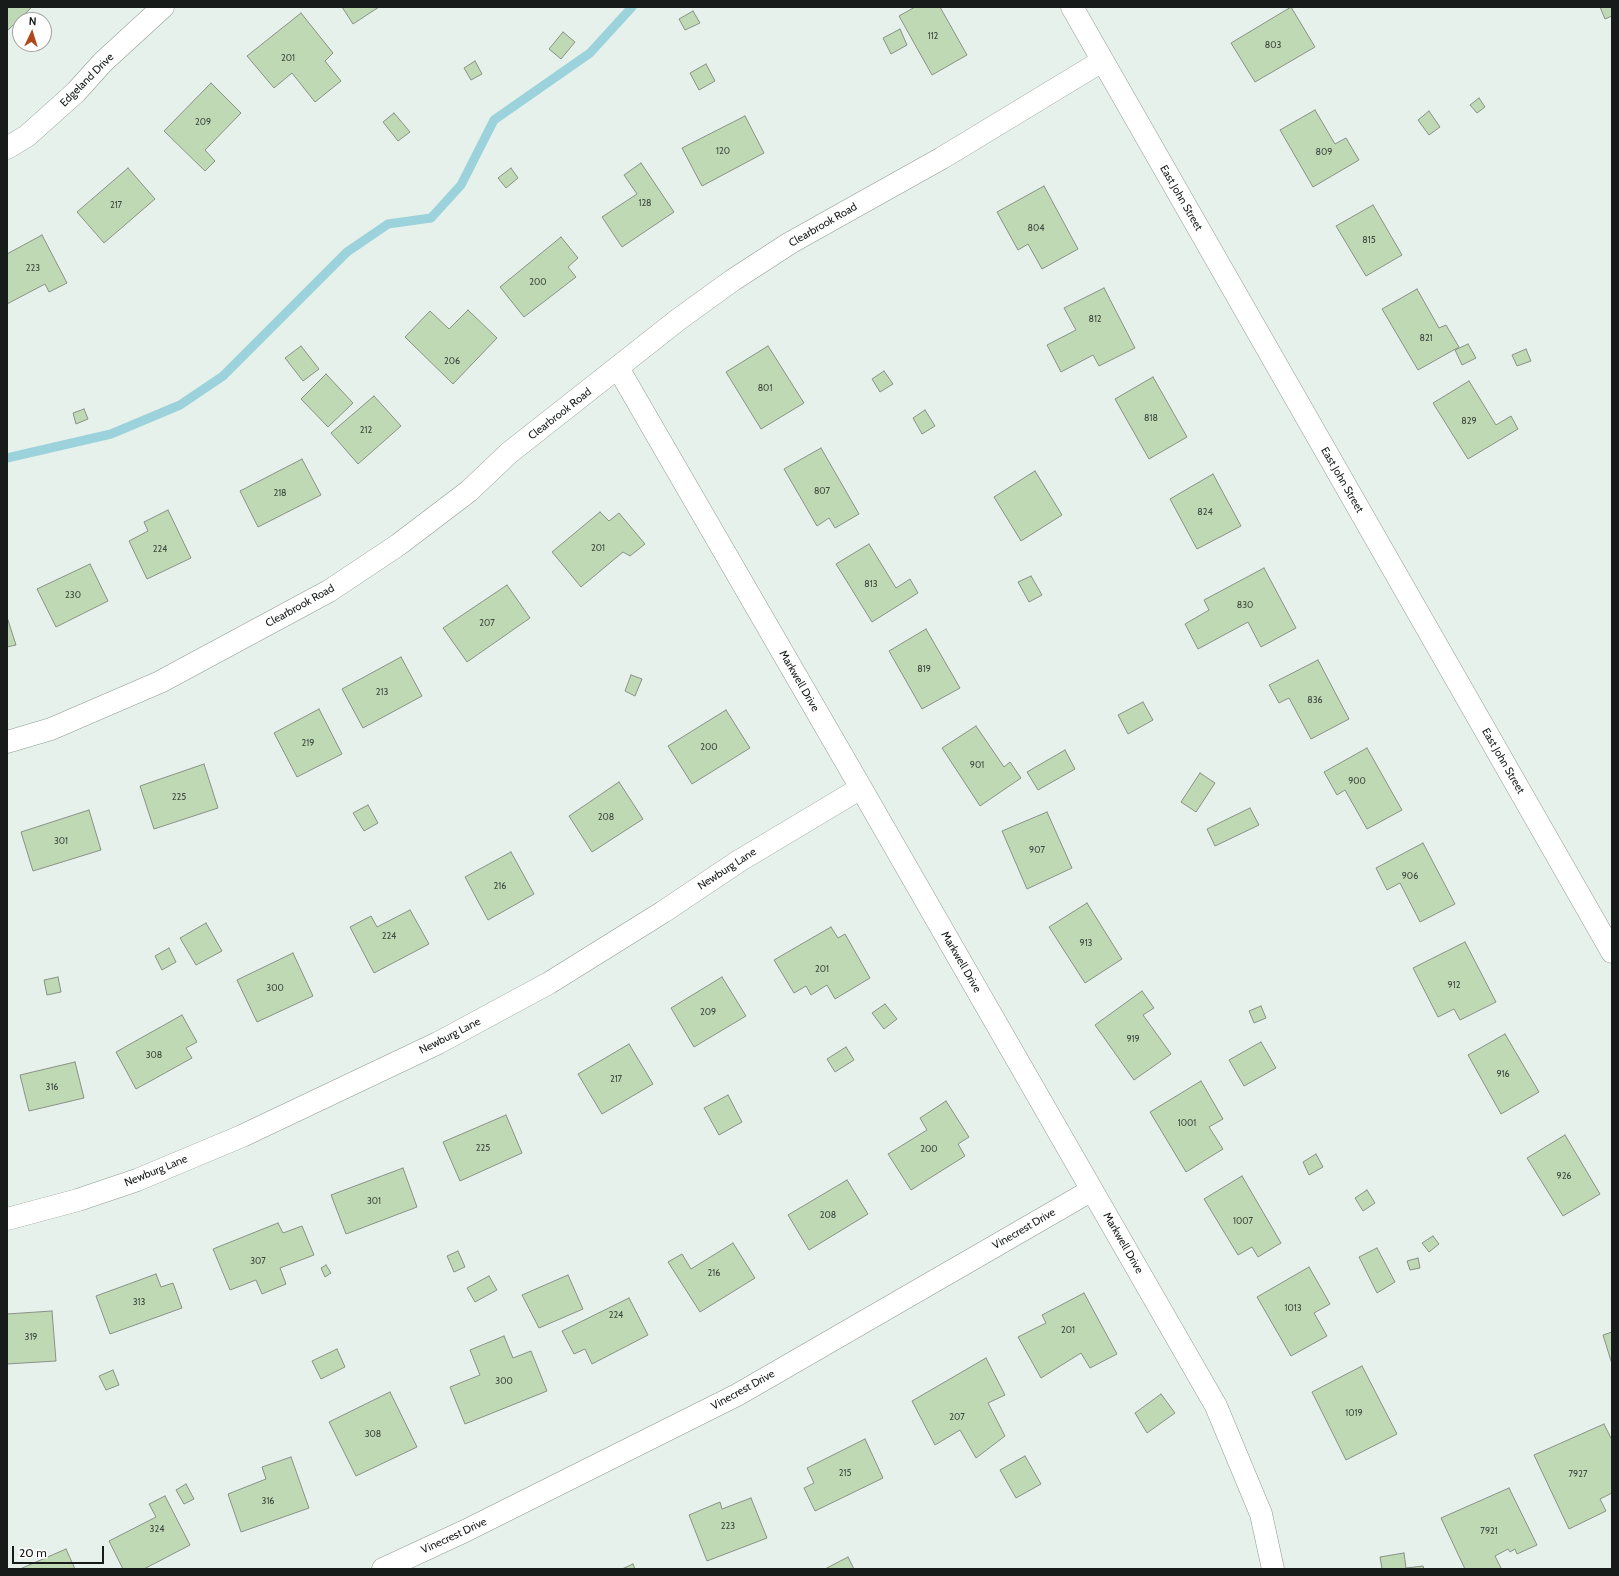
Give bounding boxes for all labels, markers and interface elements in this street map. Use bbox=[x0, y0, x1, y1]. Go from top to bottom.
north arrow bbox=[12, 12, 52, 52]
text: N bbox=[28, 14, 37, 28]
house number: 112 bbox=[928, 31, 938, 41]
house number: 803 bbox=[1265, 40, 1281, 50]
street label: Edgeland Drive bbox=[57, 50, 117, 110]
house number: 201 bbox=[281, 53, 295, 63]
house number: 209 bbox=[195, 117, 211, 127]
house number: 120 bbox=[716, 146, 730, 156]
house number: 809 bbox=[1316, 147, 1332, 157]
street label: East John Street bbox=[1157, 163, 1205, 233]
house number: 128 bbox=[638, 198, 652, 208]
house number: 217 bbox=[110, 200, 122, 210]
street label: Clearbrook Road bbox=[787, 200, 859, 250]
house number: 804 bbox=[1028, 223, 1044, 233]
house number: 815 bbox=[1362, 235, 1376, 245]
house number: 223 bbox=[26, 263, 40, 273]
house number: 200 bbox=[529, 277, 547, 287]
house number: 812 bbox=[1088, 314, 1102, 324]
house number: 821 bbox=[1419, 333, 1433, 343]
house number: 206 bbox=[444, 356, 460, 366]
house number: 801 bbox=[758, 383, 772, 393]
street label: Clearbrook Road bbox=[526, 385, 594, 443]
house number: 818 bbox=[1144, 413, 1158, 423]
house number: 829 bbox=[1461, 416, 1477, 426]
house number: 212 bbox=[360, 425, 372, 435]
street label: East John Street bbox=[1318, 445, 1366, 515]
house number: 807 bbox=[814, 486, 830, 496]
house number: 218 bbox=[273, 488, 287, 498]
house number: 824 bbox=[1197, 507, 1213, 517]
house number: 201 bbox=[591, 543, 605, 553]
house number: 224 bbox=[153, 544, 167, 554]
house number: 813 bbox=[864, 579, 878, 589]
street label: Clearbrook Road bbox=[263, 582, 337, 630]
house number: 230 bbox=[65, 590, 81, 600]
house number: 830 bbox=[1237, 600, 1253, 610]
house number: 207 bbox=[479, 618, 495, 628]
street label: Markwell Drive bbox=[776, 648, 822, 714]
house number: 819 bbox=[917, 664, 931, 674]
house number: 213 bbox=[376, 687, 388, 697]
house number: 836 bbox=[1307, 695, 1323, 705]
street label: East John Street bbox=[1479, 726, 1527, 796]
house number: 219 bbox=[302, 738, 314, 748]
house number: 200 bbox=[700, 742, 718, 752]
house number: 901 bbox=[970, 760, 984, 770]
house number: 900 bbox=[1348, 776, 1366, 786]
house number: 225 bbox=[172, 792, 186, 802]
house number: 208 bbox=[598, 812, 614, 822]
house number: 301 bbox=[54, 836, 68, 846]
street label: Newburg Lane bbox=[695, 845, 759, 893]
house number: 907 bbox=[1029, 845, 1045, 855]
house number: 906 bbox=[1402, 871, 1418, 881]
house number: 216 bbox=[494, 881, 506, 891]
street label: Markwell Drive bbox=[938, 929, 984, 995]
house number: 224 bbox=[382, 931, 396, 941]
house number: 913 bbox=[1080, 938, 1092, 948]
house number: 201 bbox=[815, 964, 829, 974]
house number: 912 bbox=[1448, 980, 1460, 990]
house number: 300 bbox=[266, 983, 284, 993]
house number: 209 bbox=[700, 1007, 716, 1017]
street label: Newburg Lane bbox=[417, 1015, 483, 1057]
house number: 919 bbox=[1126, 1034, 1140, 1044]
house number: 308 bbox=[146, 1050, 162, 1060]
house number: 916 bbox=[1496, 1069, 1510, 1079]
house number: 217 bbox=[610, 1074, 622, 1084]
house number: 316 bbox=[46, 1082, 58, 1092]
house number: 1001 bbox=[1178, 1118, 1196, 1128]
house number: 225 bbox=[476, 1143, 490, 1153]
house number: 200 bbox=[920, 1144, 938, 1154]
street label: Newburg Lane bbox=[122, 1152, 190, 1190]
house number: 926 bbox=[1557, 1171, 1571, 1181]
house number: 301 bbox=[367, 1196, 381, 1206]
street label: Vinecrest Drive bbox=[990, 1206, 1058, 1252]
house number: 208 bbox=[820, 1210, 836, 1220]
street label: Markwell Drive bbox=[1100, 1210, 1146, 1276]
house number: 1007 bbox=[1233, 1216, 1253, 1226]
house number: 307 bbox=[250, 1256, 266, 1266]
house number: 216 bbox=[708, 1268, 720, 1278]
house number: 313 bbox=[133, 1297, 145, 1307]
house number: 1013 bbox=[1284, 1303, 1302, 1313]
house number: 224 bbox=[609, 1310, 623, 1320]
house number: 201 bbox=[1061, 1325, 1075, 1335]
house number: 319 bbox=[25, 1332, 37, 1342]
street label: Vinecrest Drive bbox=[709, 1367, 777, 1413]
house number: 300 bbox=[495, 1376, 513, 1386]
house number: 1019 bbox=[1345, 1408, 1363, 1418]
house number: 207 bbox=[949, 1412, 965, 1422]
house number: 308 bbox=[365, 1429, 381, 1439]
house number: 215 bbox=[839, 1468, 851, 1478]
house number: 7927 bbox=[1569, 1469, 1587, 1479]
house number: 316 bbox=[262, 1496, 274, 1506]
street label: Vinecrest Drive bbox=[419, 1515, 489, 1557]
house number: 223 bbox=[721, 1521, 735, 1531]
house number: 324 bbox=[150, 1524, 164, 1534]
house number: 7921 bbox=[1480, 1526, 1498, 1536]
scale bar bbox=[14, 1538, 106, 1564]
text: 20 m bbox=[19, 1545, 47, 1560]

